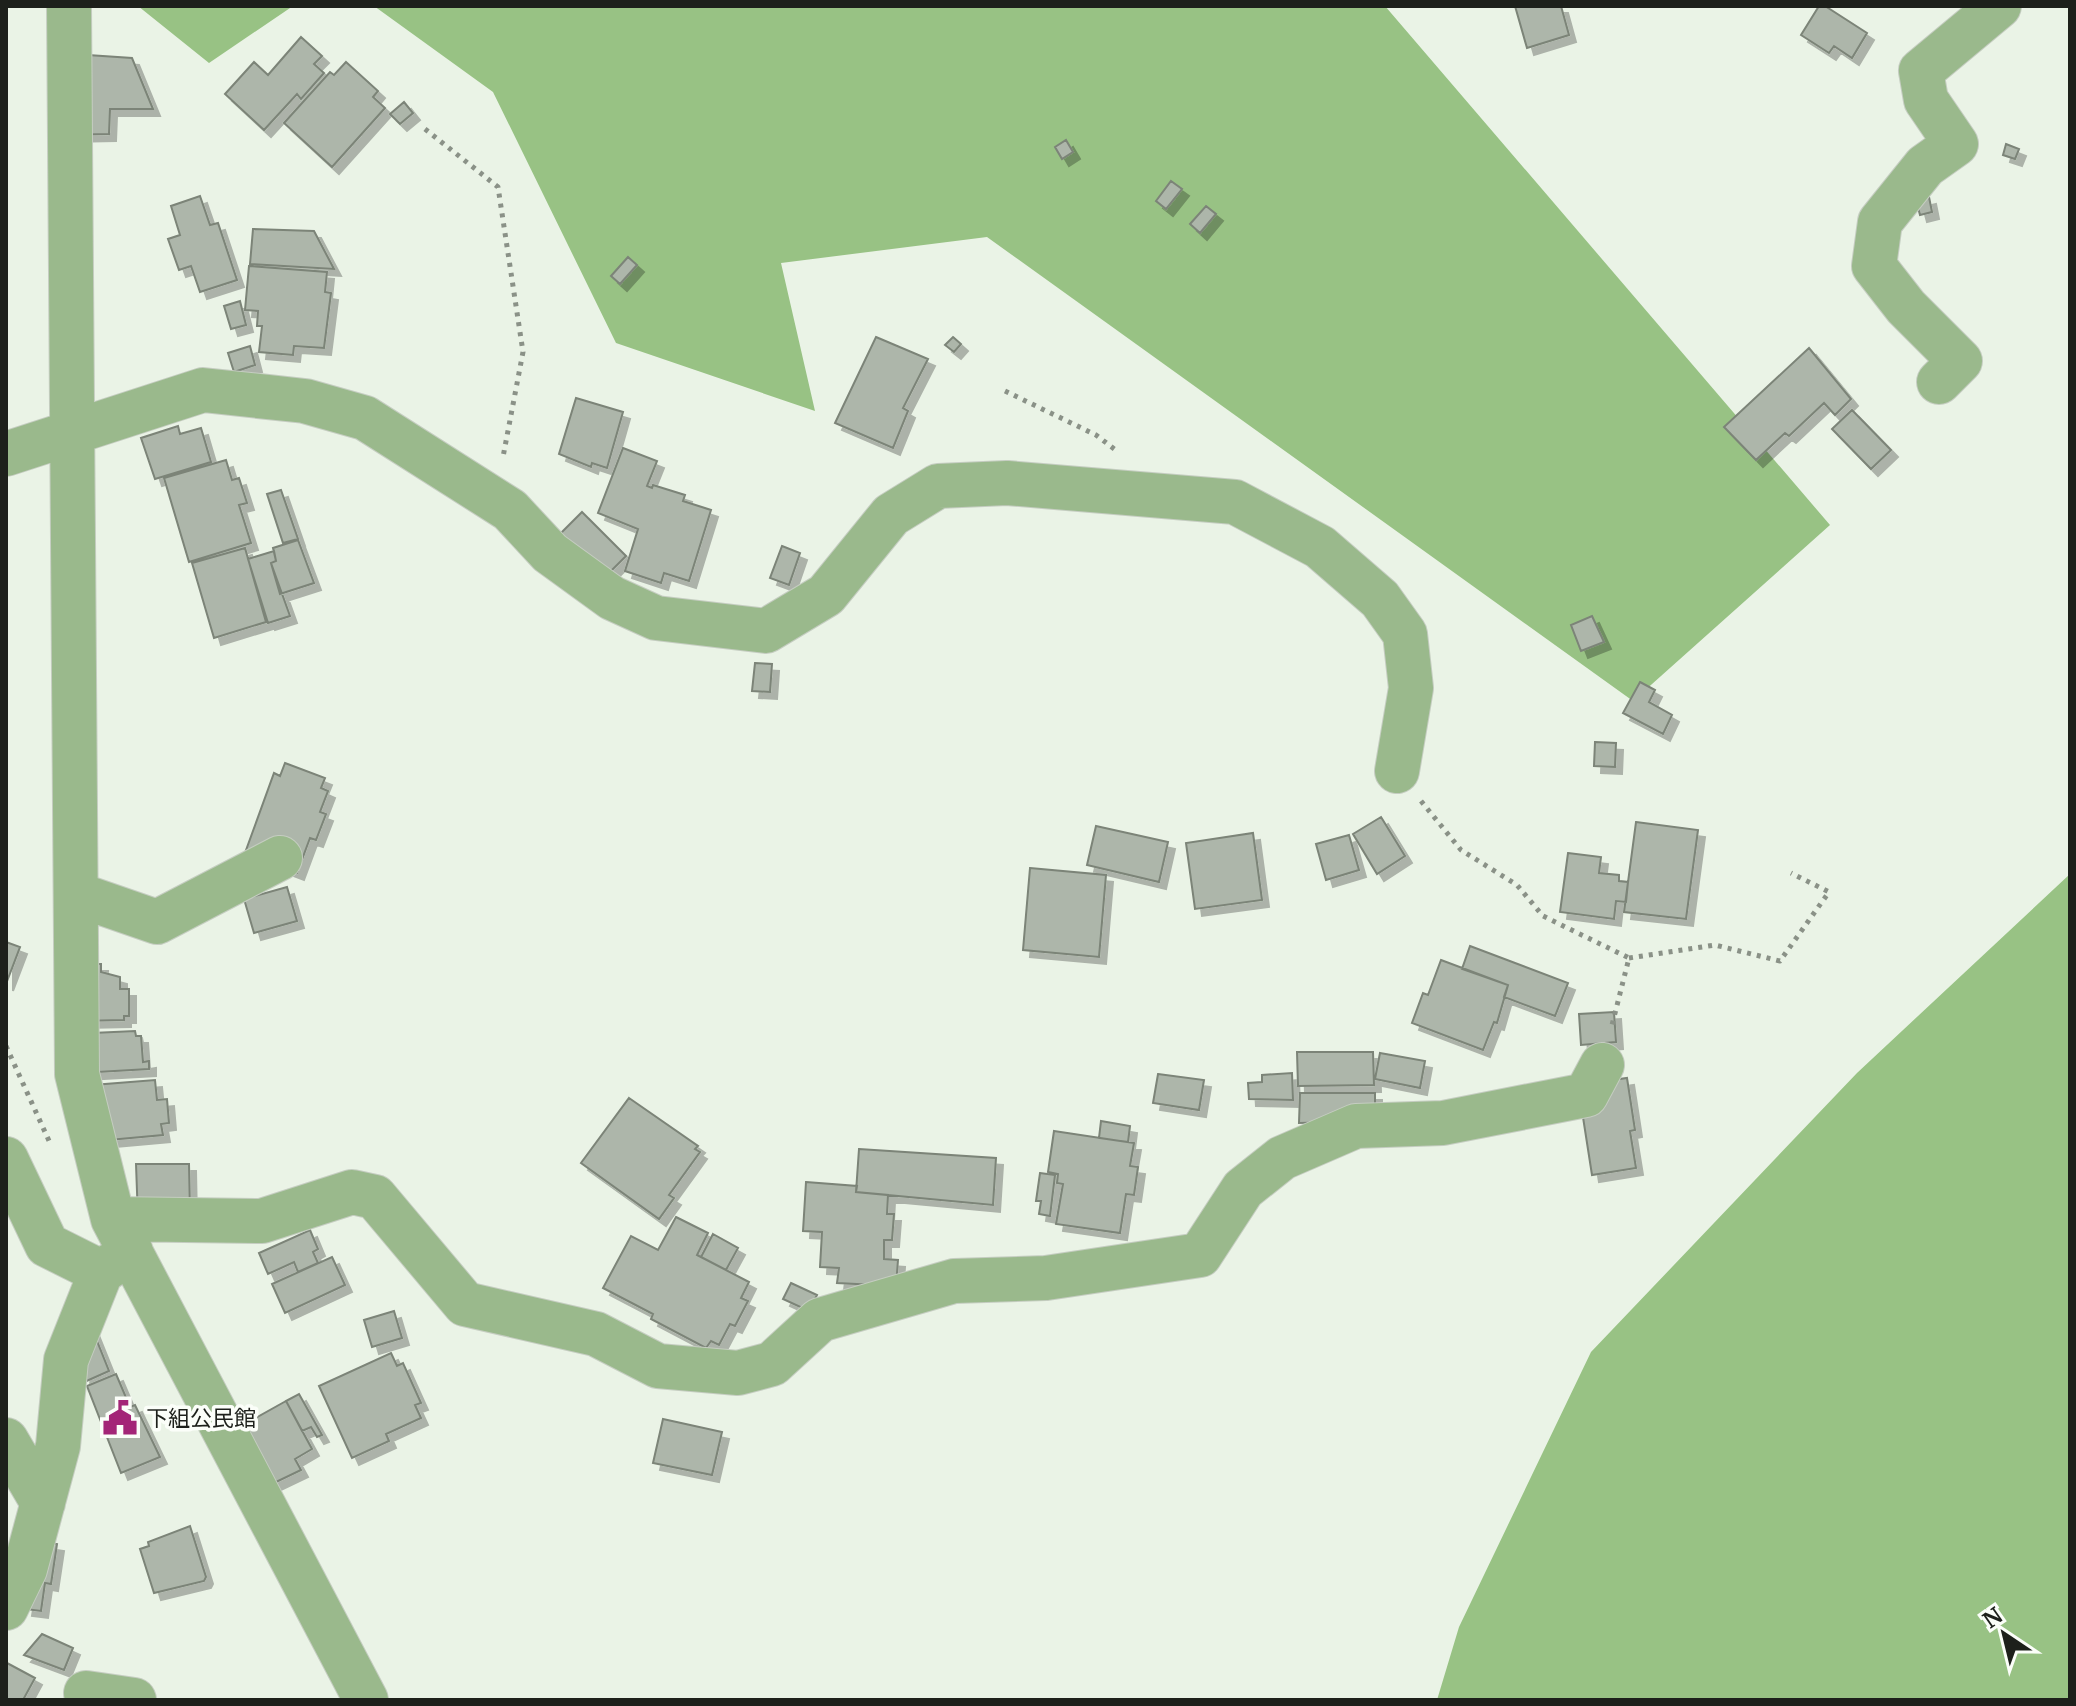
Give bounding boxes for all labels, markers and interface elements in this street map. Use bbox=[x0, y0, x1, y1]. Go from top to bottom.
public building icon: 下組公民館 bbox=[101, 1399, 139, 1437]
place label: 下組公民館 bbox=[146, 1404, 256, 1432]
north arrow bbox=[1964, 1594, 2044, 1674]
text: N bbox=[1977, 1601, 2008, 1634]

